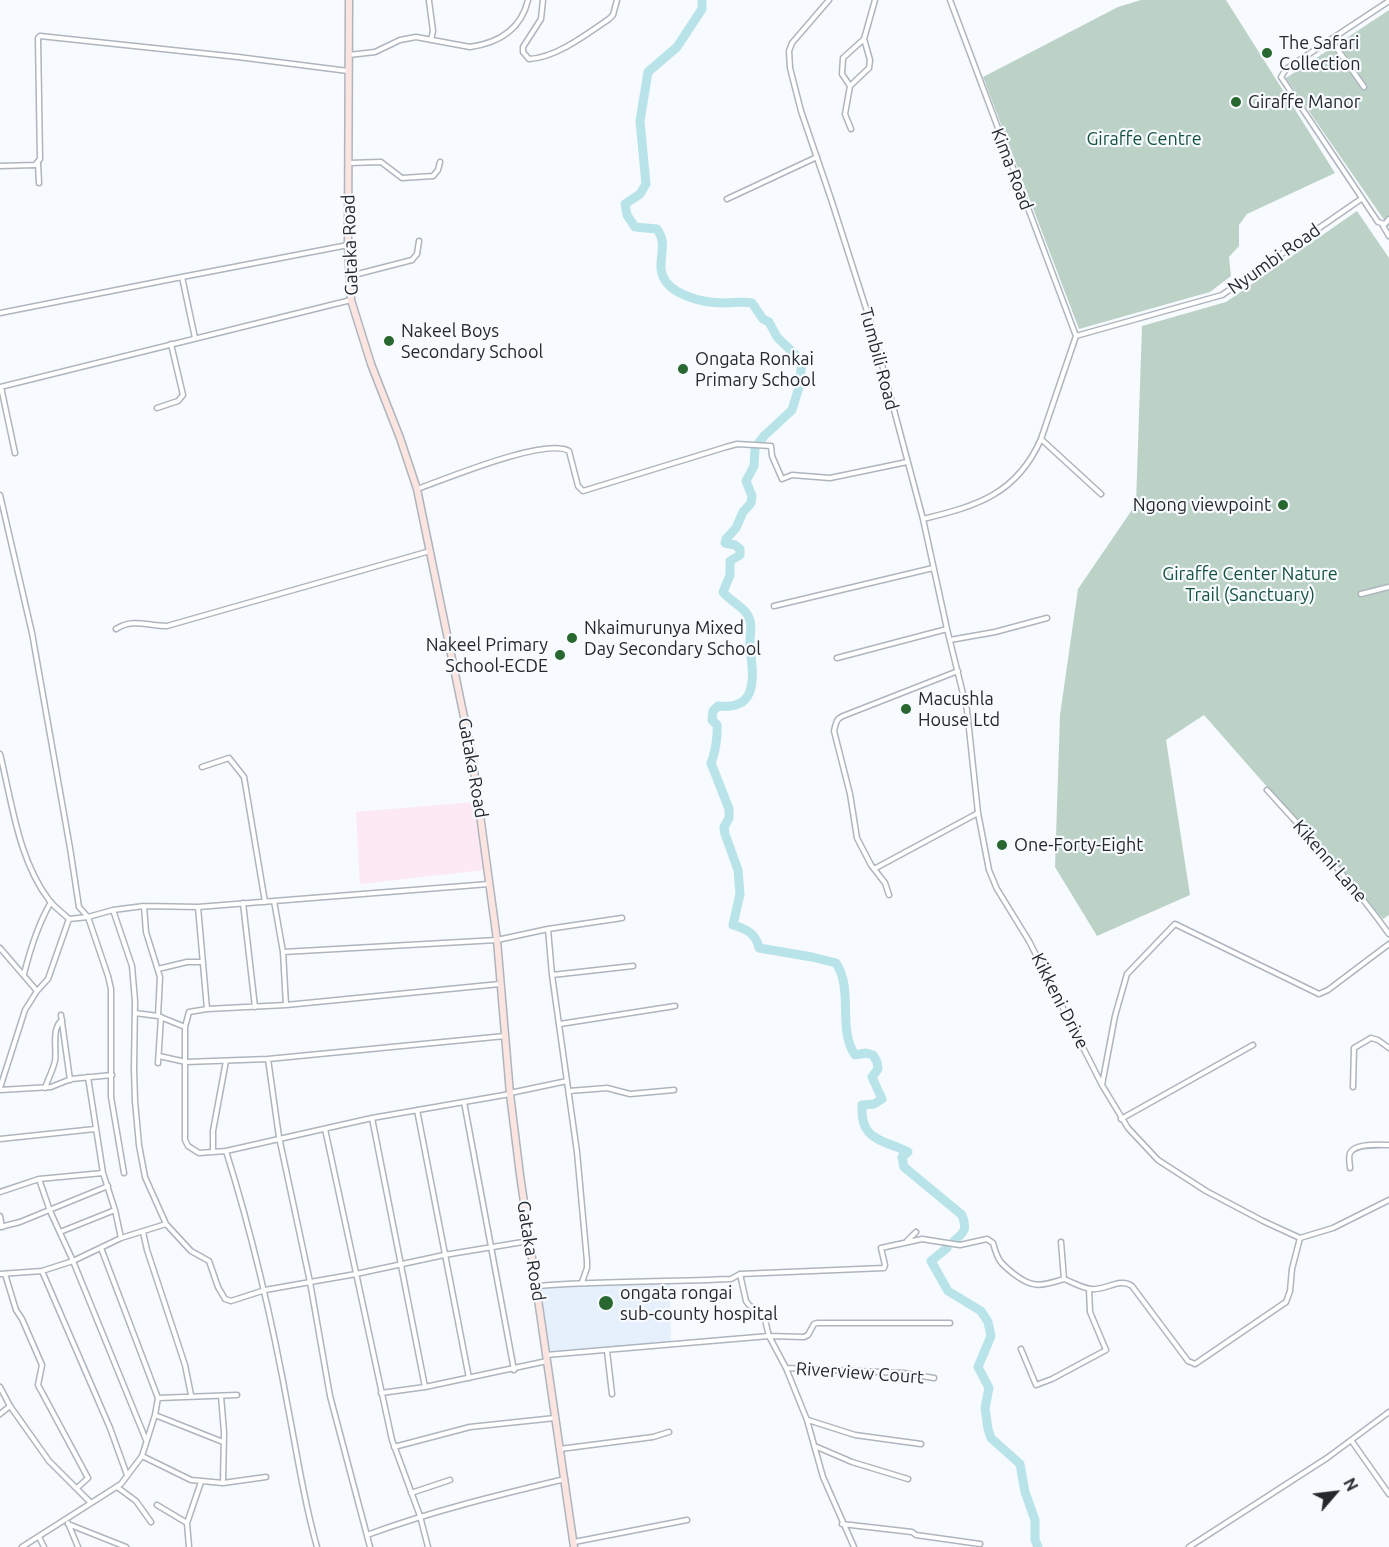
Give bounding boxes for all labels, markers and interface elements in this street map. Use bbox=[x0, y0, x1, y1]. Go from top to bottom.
place label: The Safari Collection bbox=[1279, 32, 1361, 74]
marker: The Safari Collection bbox=[1260, 46, 1274, 60]
place label: Giraffe Manor bbox=[1248, 91, 1361, 113]
marker: Giraffe Manor bbox=[1229, 95, 1243, 109]
street label: Kima Road bbox=[986, 125, 1038, 213]
park label: Giraffe Centre bbox=[1086, 128, 1202, 150]
street label: Gataka Road bbox=[337, 194, 363, 296]
street label: Nyumbi Road bbox=[1224, 219, 1324, 299]
street label: Tumbili Road bbox=[855, 306, 903, 412]
place label: Nakeel Boys Secondary School bbox=[401, 320, 543, 362]
marker: Nakeel Boys Secondary School bbox=[382, 334, 396, 348]
place label: Ongata Ronkai Primary School bbox=[695, 348, 816, 391]
marker: Ongata Ronkai Primary School bbox=[676, 362, 690, 376]
place label: Ngong viewpoint bbox=[1133, 494, 1271, 516]
marker: Ngong viewpoint bbox=[1276, 498, 1290, 512]
park label: Giraffe Center Nature Trail (Sanctuary) bbox=[1162, 563, 1338, 606]
place label: Nkaimurunya Mixed Day Secondary School bbox=[584, 617, 761, 660]
marker: Nkaimurunya Mixed Day Secondary School bbox=[565, 631, 579, 645]
place label: Nakeel Primary School-ECDE bbox=[426, 634, 548, 676]
marker: Nakeel Primary School-ECDE bbox=[553, 648, 567, 662]
place label: Macushla House Ltd bbox=[918, 688, 1000, 730]
marker: Macushla House Ltd bbox=[899, 702, 913, 716]
street label: Gataka Road bbox=[454, 716, 492, 820]
street label: Kikenni Lane bbox=[1288, 815, 1372, 907]
place label: One-Forty-Eight bbox=[1014, 834, 1143, 856]
marker: One-Forty-Eight bbox=[995, 838, 1009, 852]
street label: Kikkeni Drive bbox=[1027, 949, 1093, 1053]
street label: Gataka Road bbox=[512, 1199, 550, 1303]
place label: ongata rongai sub-county hospital bbox=[620, 1282, 778, 1324]
marker: ongata rongai sub-county hospital bbox=[597, 1294, 615, 1312]
street label: Riverview Court bbox=[795, 1358, 925, 1388]
north arrow bbox=[1305, 1463, 1365, 1523]
text: N bbox=[1340, 1475, 1362, 1494]

